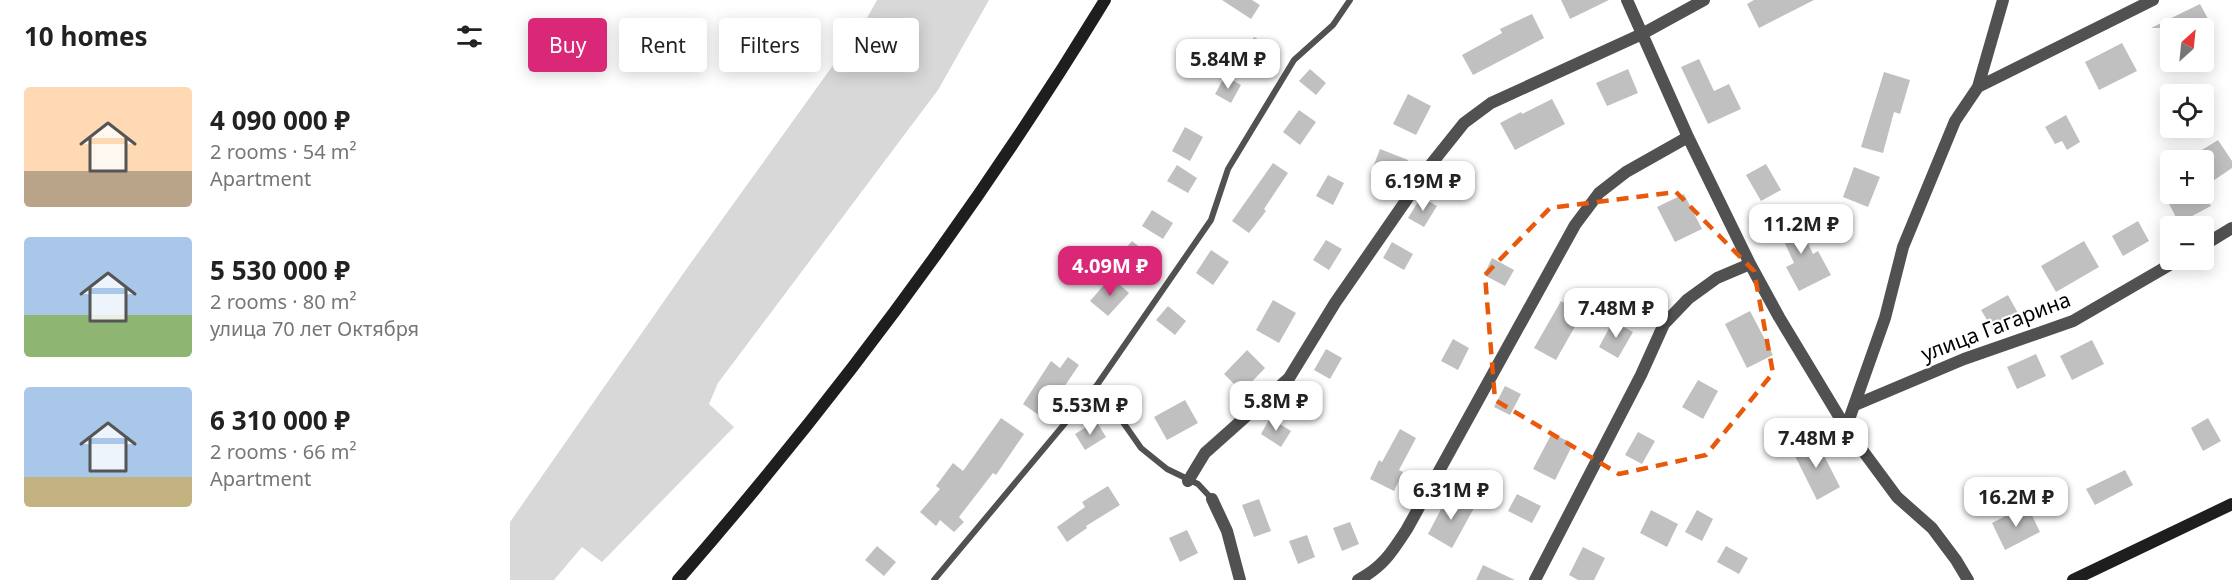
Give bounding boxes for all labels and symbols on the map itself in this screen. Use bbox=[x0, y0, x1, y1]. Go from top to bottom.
north arrow bbox=[2160, 18, 2214, 72]
pin: 5.84M ₽ bbox=[1173, 39, 1283, 90]
pin: 6.19M ₽ bbox=[1368, 161, 1478, 212]
pin: 11.2M ₽ bbox=[1746, 204, 1856, 255]
pin: 4.09M ₽ bbox=[1055, 246, 1165, 297]
street label: улица Гагарина bbox=[1917, 285, 2074, 367]
pin: 7.48M ₽ bbox=[1561, 288, 1671, 339]
pin: 5.8M ₽ bbox=[1227, 381, 1325, 432]
pin: 5.53M ₽ bbox=[1035, 385, 1145, 436]
pin: 7.48M ₽ bbox=[1761, 418, 1871, 469]
pin: 6.31M ₽ bbox=[1396, 470, 1506, 521]
pin: 16.2M ₽ bbox=[1961, 477, 2071, 528]

